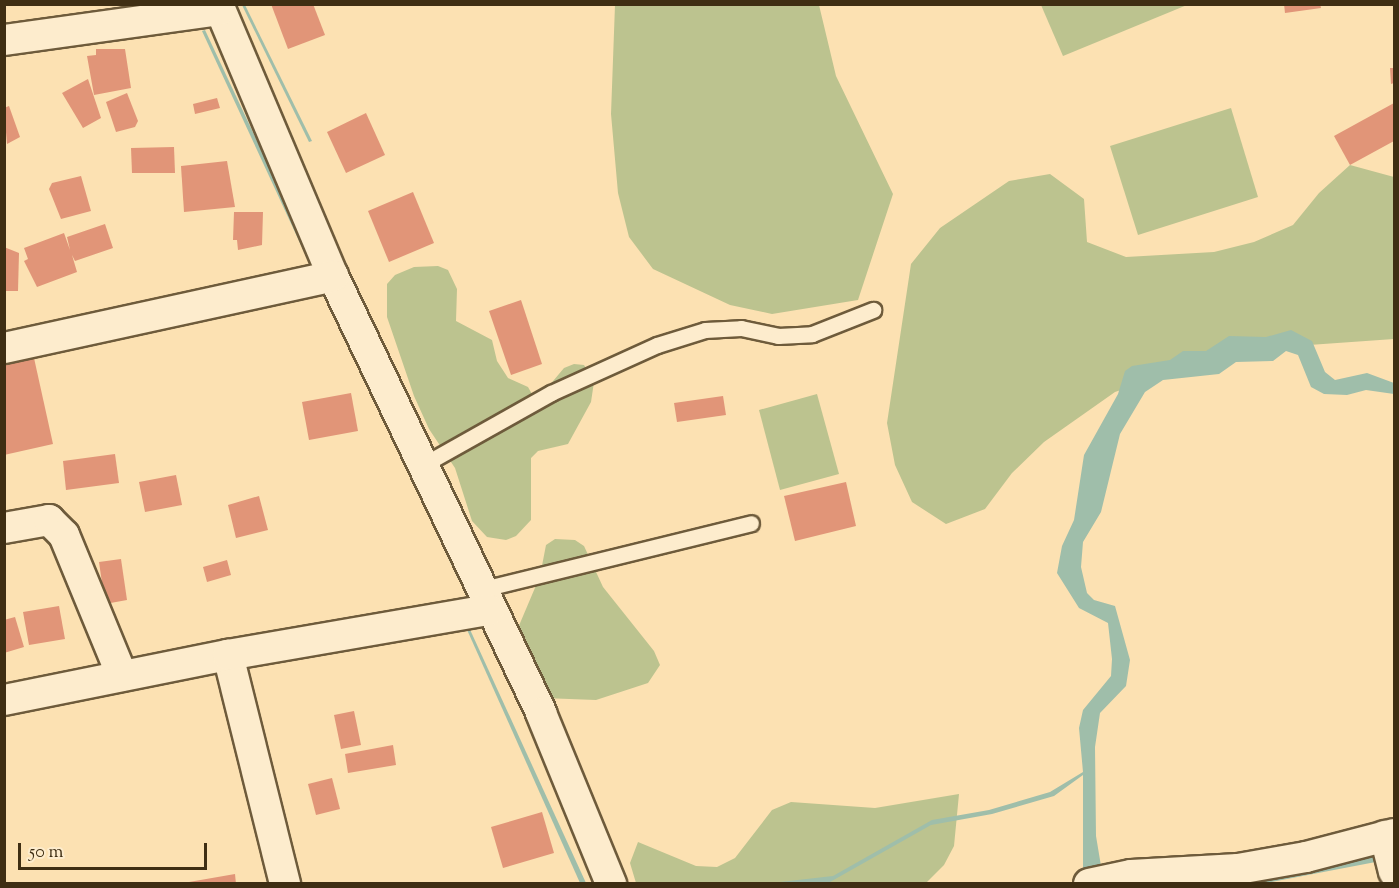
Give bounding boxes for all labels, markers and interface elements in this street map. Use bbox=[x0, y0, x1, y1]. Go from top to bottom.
scale bar bbox=[21, 831, 210, 869]
text: 50 m bbox=[29, 840, 63, 866]

